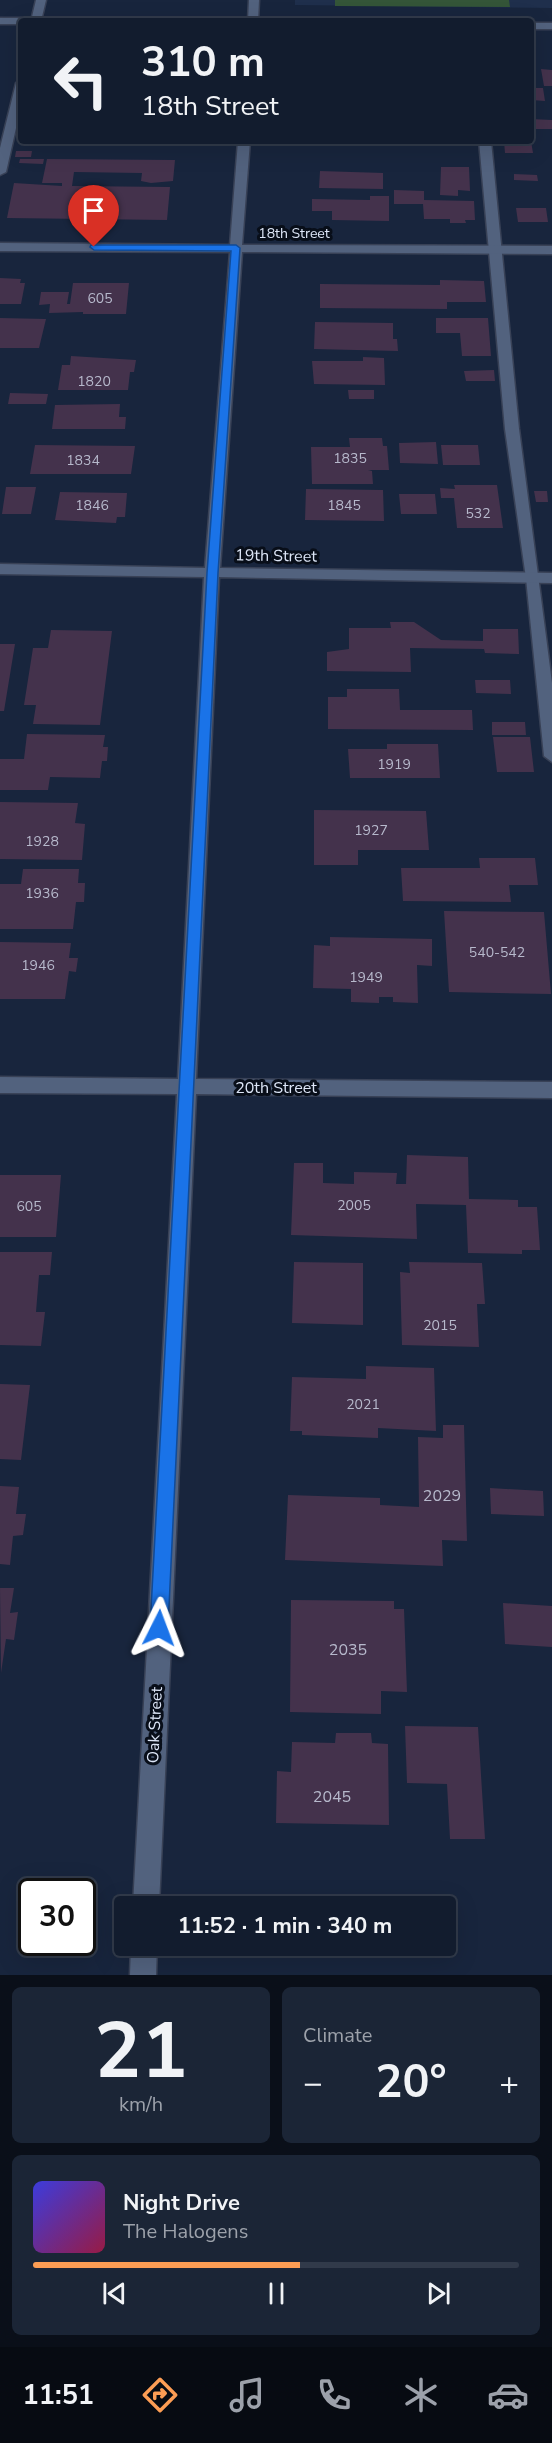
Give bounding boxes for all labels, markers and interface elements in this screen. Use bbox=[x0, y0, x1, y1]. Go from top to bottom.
text: 310 m bbox=[141, 34, 265, 91]
icon: left bbox=[42, 42, 120, 120]
text: 18th Street bbox=[141, 88, 279, 125]
pin bbox=[68, 185, 119, 247]
icon: arrive bbox=[77, 194, 110, 227]
street label: 18th Street bbox=[258, 224, 330, 243]
house number: 605 bbox=[87, 289, 113, 308]
house number: 1820 bbox=[77, 372, 111, 391]
house number: 1835 bbox=[333, 449, 367, 468]
house number: 1834 bbox=[66, 451, 100, 470]
house number: 1846 bbox=[75, 496, 109, 515]
house number: 1845 bbox=[327, 496, 361, 515]
house number: 532 bbox=[465, 504, 491, 523]
street label: 19th Street bbox=[235, 544, 317, 568]
house number: 1919 bbox=[377, 755, 411, 774]
house number: 1927 bbox=[354, 821, 388, 840]
house number: 1928 bbox=[25, 832, 59, 851]
house number: 1936 bbox=[25, 884, 59, 903]
house number: 540-542 bbox=[469, 943, 525, 962]
house number: 1946 bbox=[21, 956, 55, 975]
house number: 1949 bbox=[349, 968, 383, 987]
street label: 20th Street bbox=[235, 1077, 317, 1099]
house number: 2005 bbox=[337, 1196, 371, 1215]
house number: 605 bbox=[16, 1197, 42, 1216]
house number: 2015 bbox=[423, 1316, 457, 1335]
house number: 2021 bbox=[346, 1395, 380, 1414]
house number: 2029 bbox=[423, 1485, 461, 1507]
position arrow bbox=[127, 1596, 191, 1660]
house number: 2035 bbox=[329, 1639, 367, 1661]
street label: Oak Street bbox=[142, 1686, 168, 1764]
house number: 2045 bbox=[313, 1786, 351, 1808]
speed limit sign: 30 bbox=[18, 1878, 96, 1956]
text: 11:52 · 1 min · 340 m bbox=[178, 1911, 392, 1941]
text: 21 bbox=[94, 1998, 188, 2105]
text: Climate bbox=[303, 2022, 372, 2049]
text: 20° bbox=[375, 2052, 447, 2113]
text: − bbox=[303, 2061, 323, 2106]
text: + bbox=[499, 2061, 519, 2106]
text: km/h bbox=[119, 2091, 163, 2118]
text: Night Drive bbox=[123, 2188, 240, 2218]
text: The Halogens bbox=[123, 2218, 248, 2245]
icon: previous bbox=[98, 2277, 131, 2310]
icon: pause bbox=[260, 2277, 293, 2310]
icon: next bbox=[422, 2277, 455, 2310]
icon: directions bbox=[139, 2374, 181, 2416]
icon: music bbox=[226, 2374, 268, 2416]
icon: phone bbox=[313, 2374, 355, 2416]
icon: climate bbox=[400, 2374, 442, 2416]
icon: car bbox=[487, 2374, 529, 2416]
text: 11:51 bbox=[23, 2377, 94, 2414]

